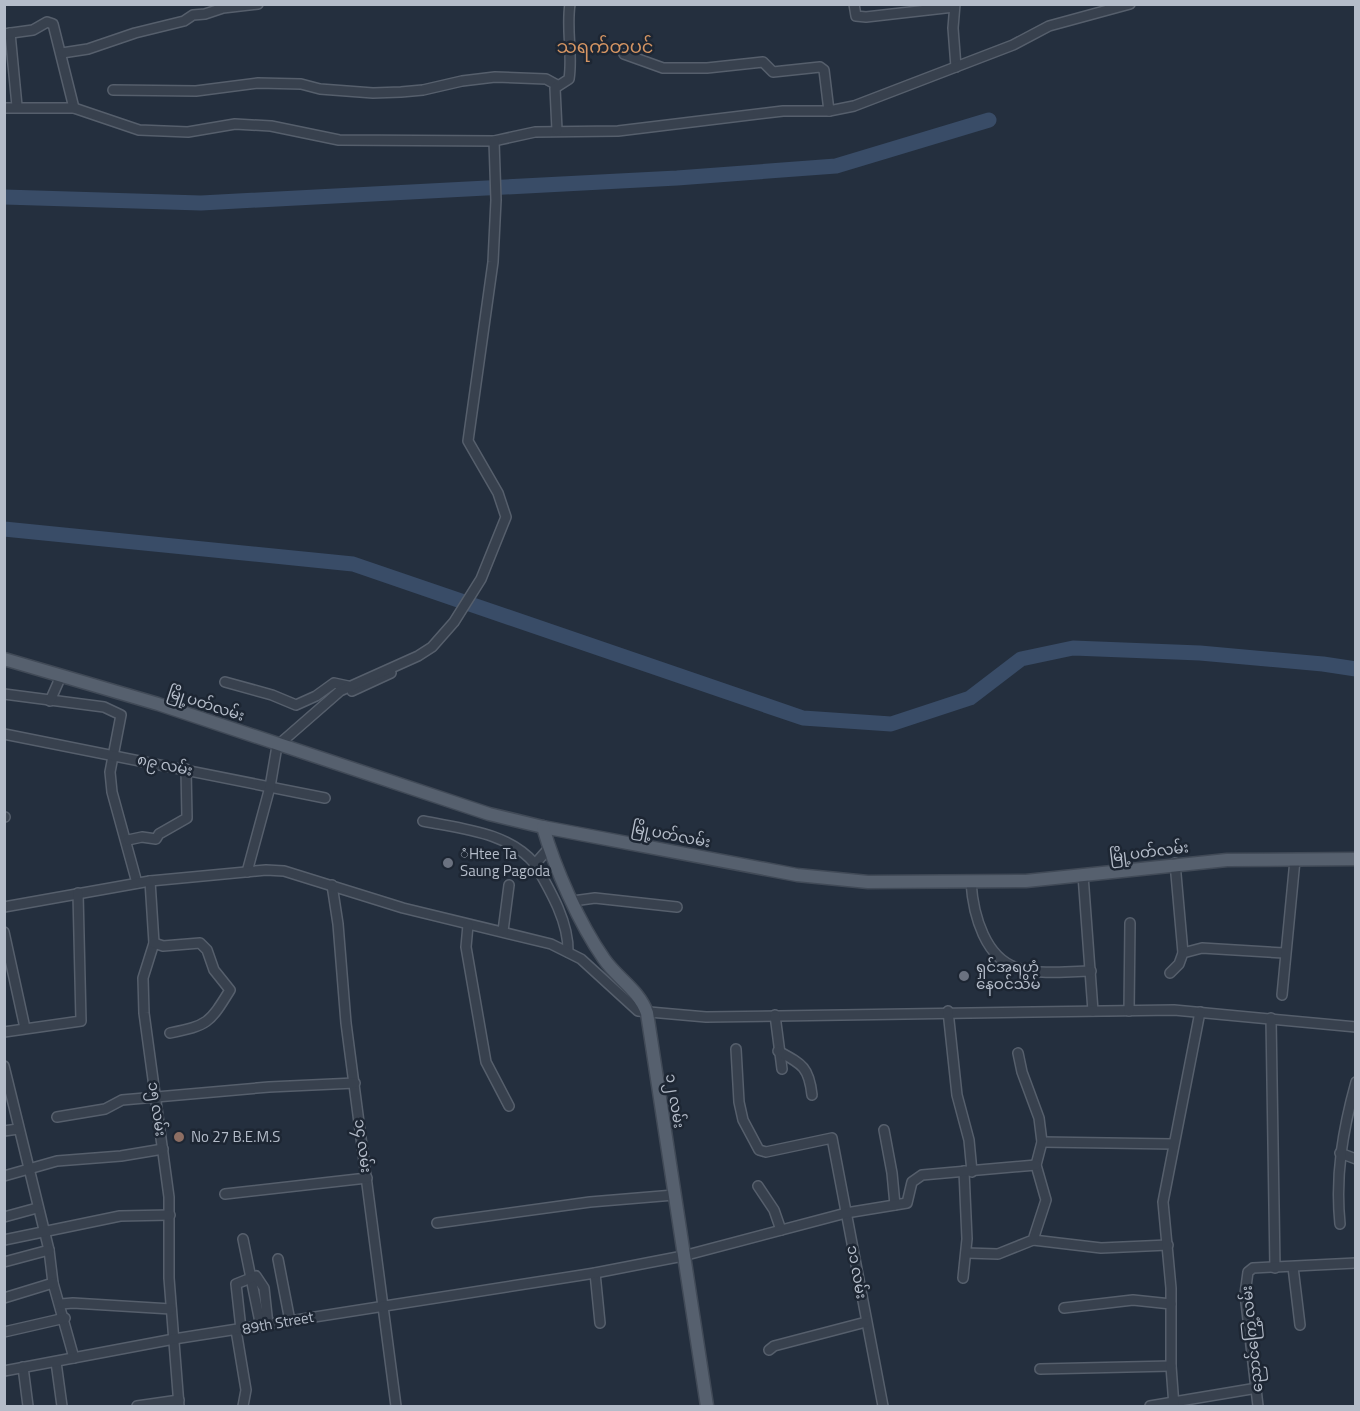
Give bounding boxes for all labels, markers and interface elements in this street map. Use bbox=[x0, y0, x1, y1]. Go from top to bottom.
district label: သရက်တပင် bbox=[556, 33, 654, 62]
street label: မြို့ပတ်လမ်း bbox=[164, 680, 248, 728]
street label: ၈၉ လမ်း bbox=[135, 747, 195, 783]
street label: မြို့ပတ်လမ်း bbox=[630, 816, 712, 854]
street label: မြို့ပတ်လမ်း bbox=[1108, 835, 1190, 869]
place label: ံHtee Ta Saung Pagoda bbox=[460, 842, 551, 882]
marker: ံHtee Ta Saung Pagoda bbox=[441, 856, 455, 870]
place label: ရှင်အရဟံ နေဝင်သိမ် bbox=[976, 955, 1041, 996]
marker: ရှင်အရဟံ နေဝင်သိမ် bbox=[957, 969, 971, 983]
street label: ၁၂ လမ်း bbox=[659, 1072, 691, 1130]
street label: ၁၅ လမ်း bbox=[141, 1080, 173, 1138]
street label: ၁၄ လမ်း bbox=[348, 1118, 378, 1174]
place label: No 27 B.E.M.S bbox=[191, 1125, 280, 1148]
marker: No 27 B.E.M.S bbox=[172, 1130, 186, 1144]
street label: ၁၁ လမ်း bbox=[841, 1243, 874, 1301]
street label: ညောင်ကြွေ့လမ်း bbox=[1234, 1284, 1270, 1394]
street label: 89th Street bbox=[240, 1305, 316, 1340]

